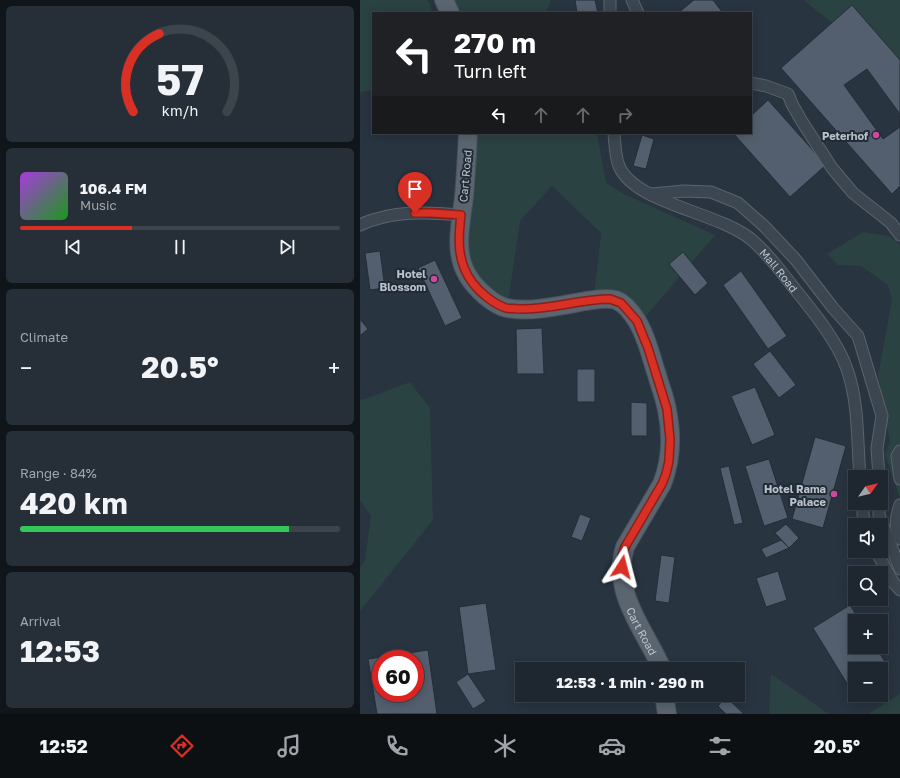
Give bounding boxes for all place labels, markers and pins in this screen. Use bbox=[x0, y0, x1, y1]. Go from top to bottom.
place label: Peterhof bbox=[822, 129, 868, 142]
marker: Peterhof bbox=[871, 130, 881, 140]
pin bbox=[398, 172, 432, 213]
place label: Hotel Blossom bbox=[379, 267, 426, 293]
marker: Hotel Blossom bbox=[429, 274, 439, 284]
place label: Hotel Rama Palace bbox=[764, 482, 827, 508]
marker: Hotel Rama Palace bbox=[829, 489, 839, 499]

